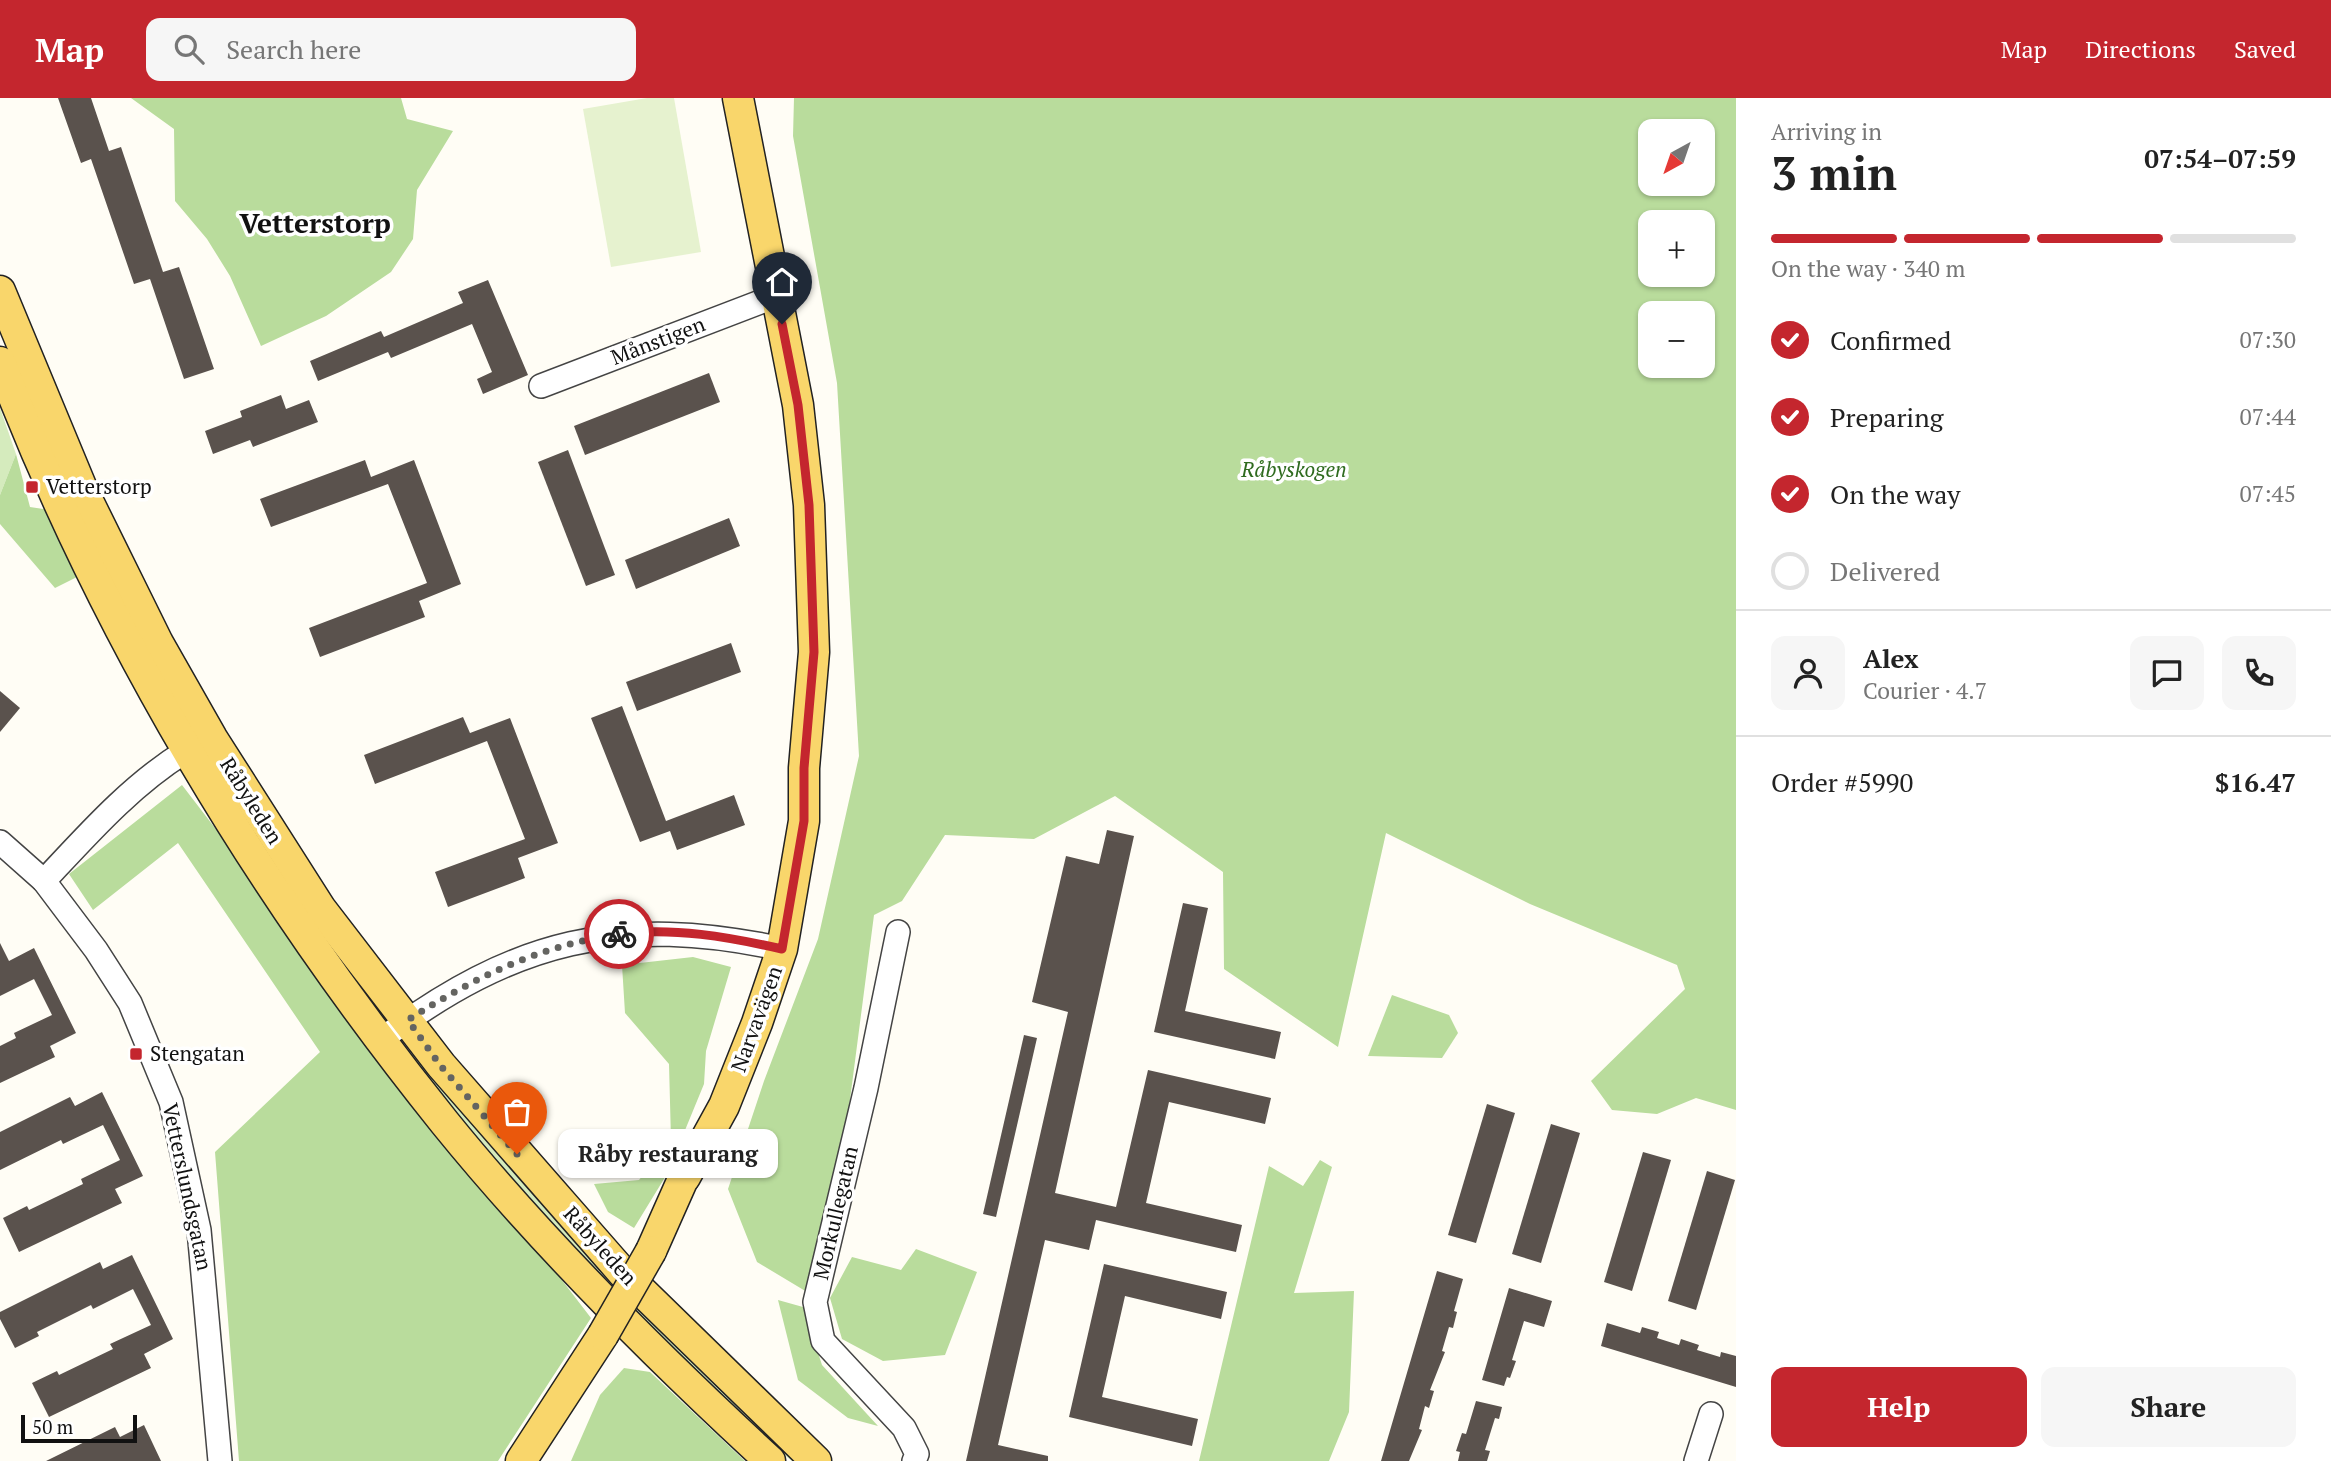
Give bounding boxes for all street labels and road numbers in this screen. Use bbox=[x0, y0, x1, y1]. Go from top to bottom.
street label: Månstigen bbox=[607, 309, 709, 371]
street label: Råbyleden bbox=[214, 752, 290, 850]
street label: Narvavägen bbox=[724, 961, 788, 1076]
street label: Vetterslundsgatan bbox=[157, 1101, 219, 1274]
street label: Morkullegatan bbox=[806, 1143, 864, 1282]
street label: Råbyleden bbox=[558, 1200, 644, 1291]

